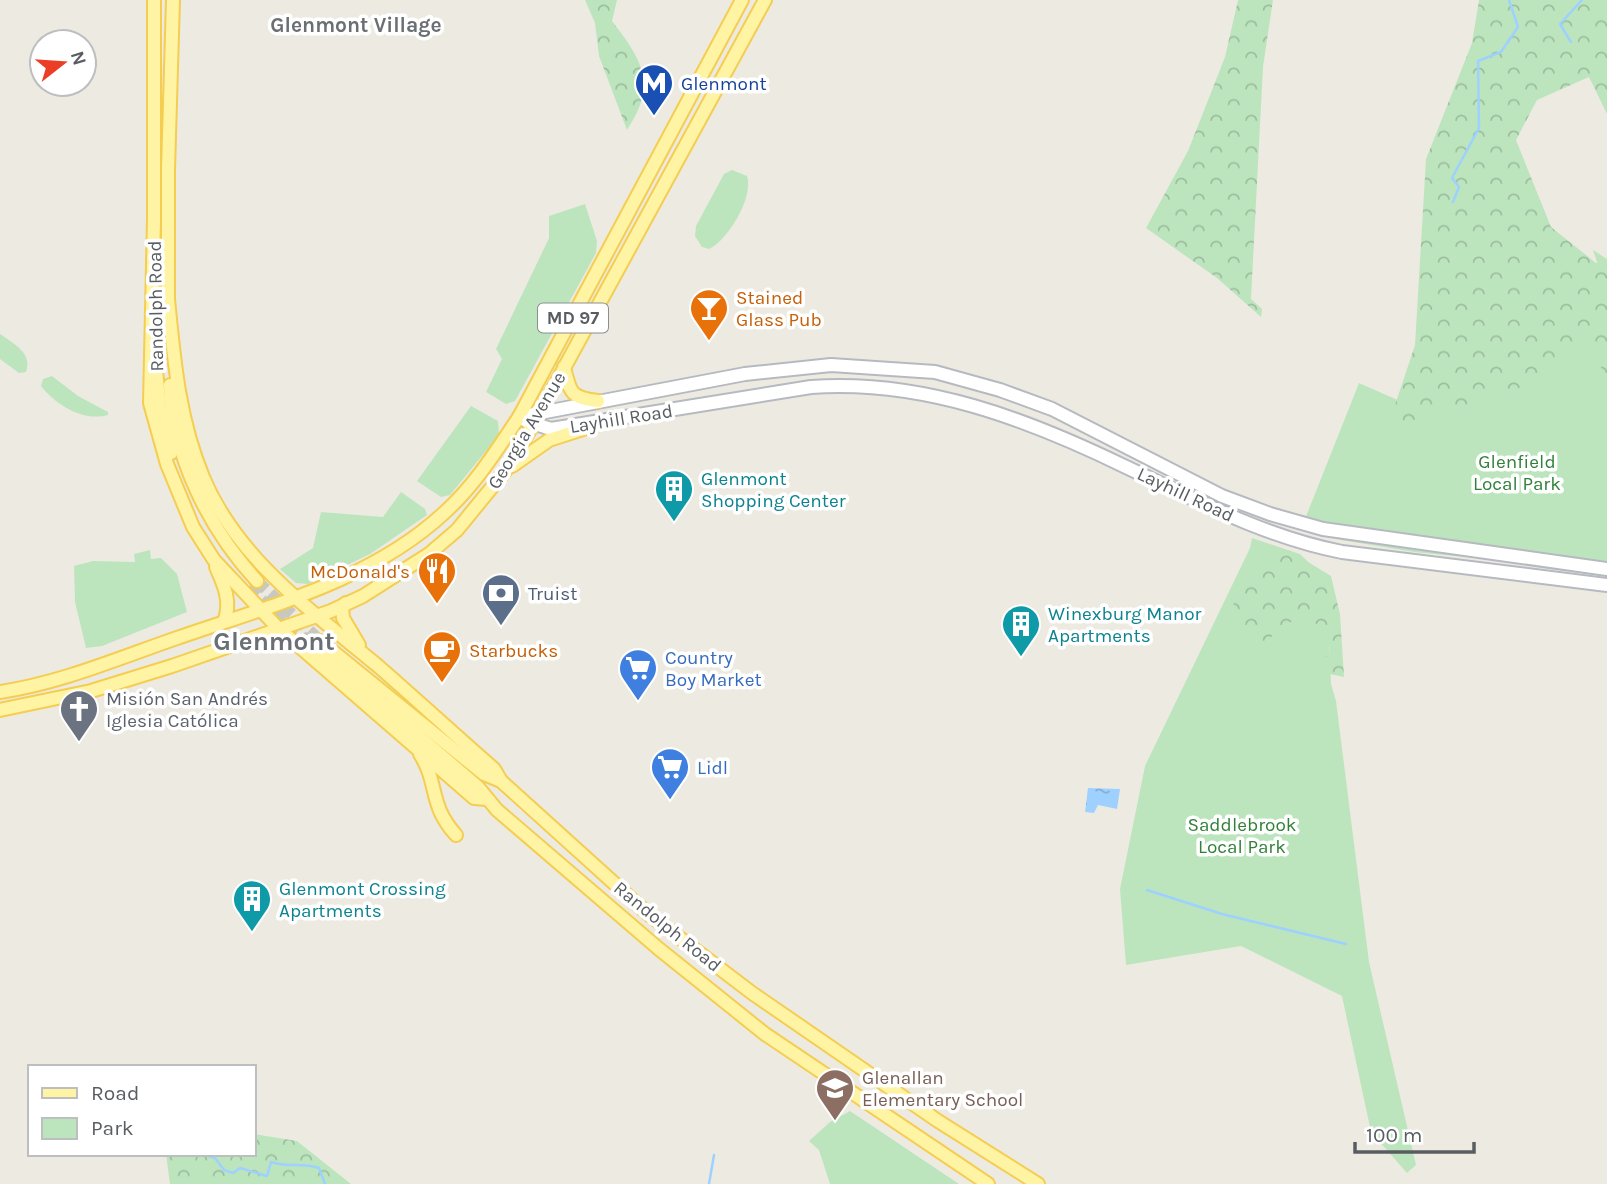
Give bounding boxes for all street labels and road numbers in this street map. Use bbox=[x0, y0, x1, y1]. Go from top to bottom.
street label: Randolph Road bbox=[144, 240, 168, 372]
road number: MD 97 bbox=[538, 304, 608, 332]
street label: Georgia Avenue bbox=[483, 368, 570, 493]
street label: Layhill Road bbox=[568, 400, 674, 438]
street label: Layhill Road bbox=[1134, 463, 1237, 527]
street label: Randolph Road bbox=[609, 877, 725, 977]

